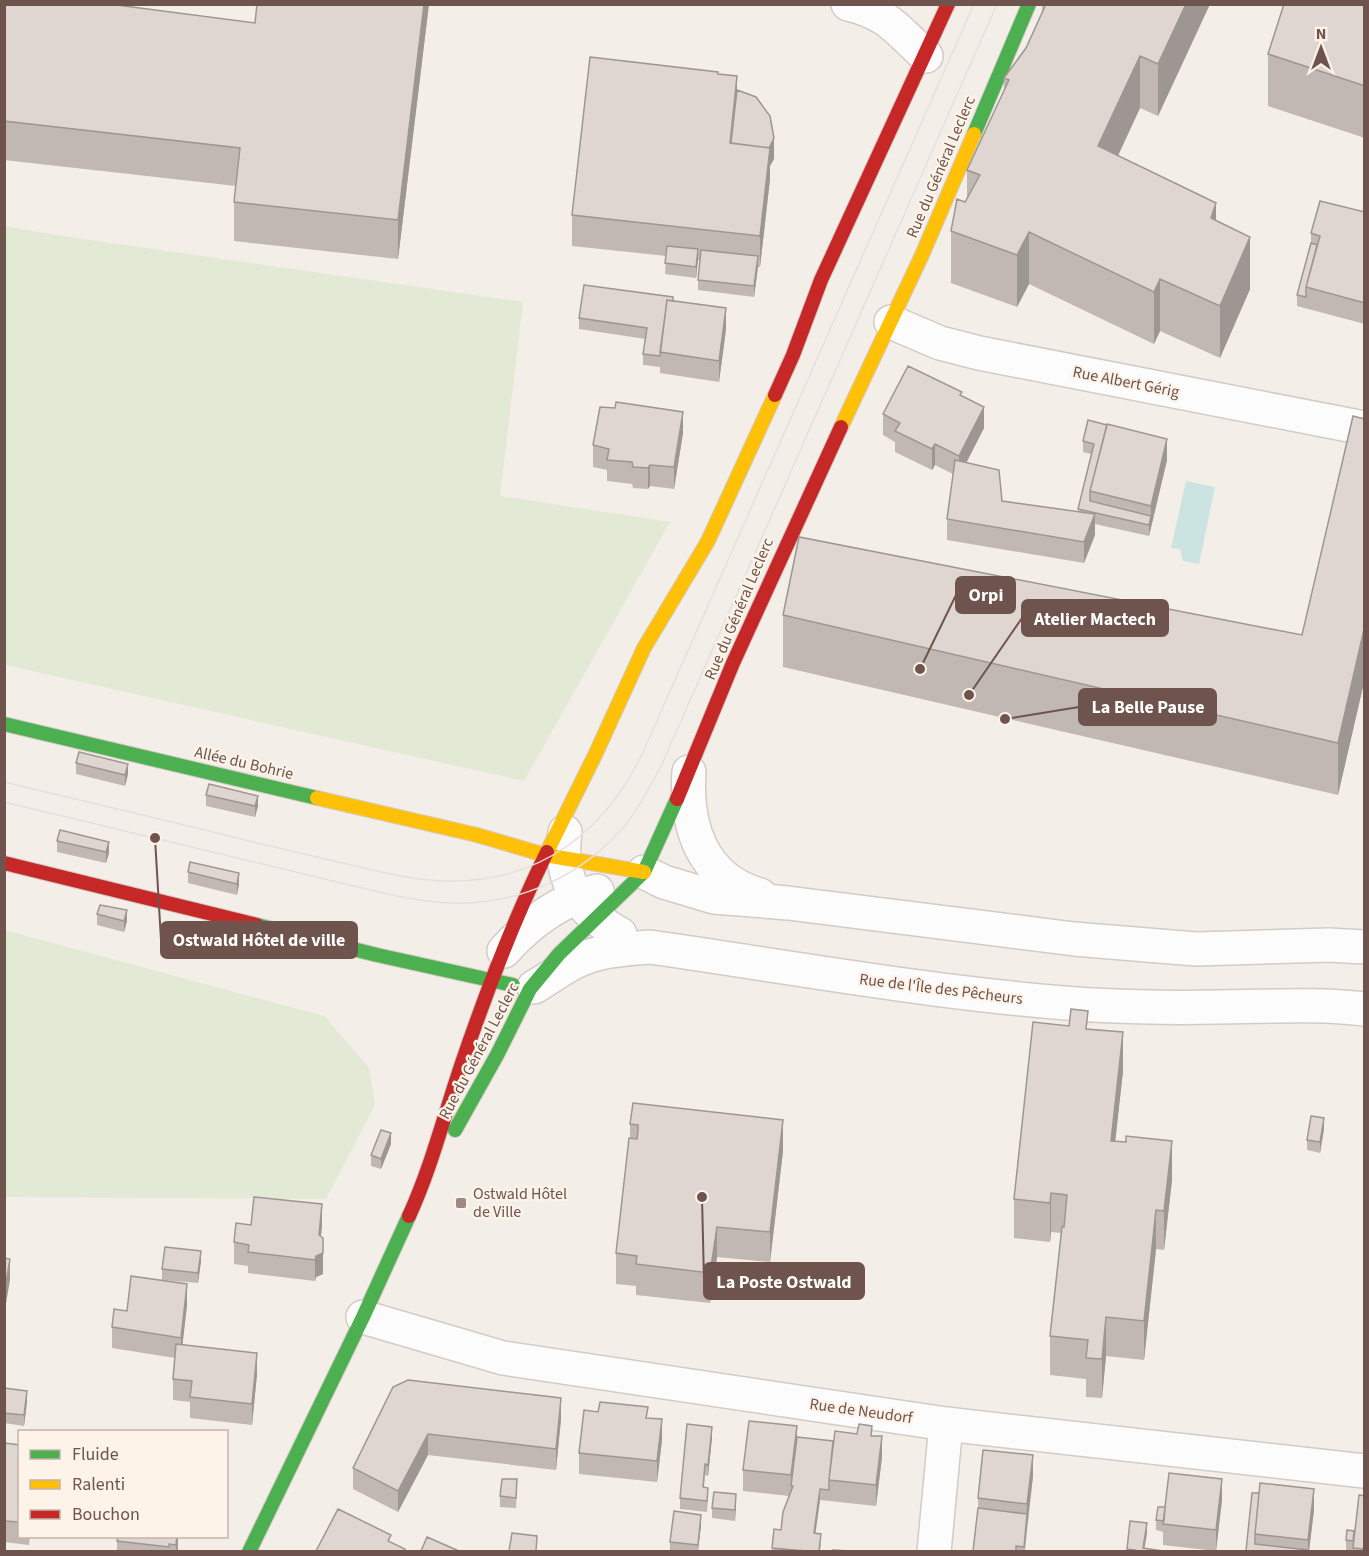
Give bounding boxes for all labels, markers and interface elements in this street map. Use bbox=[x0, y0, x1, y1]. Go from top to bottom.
north arrow bbox=[1291, 18, 1351, 78]
text: N bbox=[1316, 23, 1326, 45]
street label: Rue du Général Leclerc bbox=[901, 93, 981, 241]
street label: Rue Albert Gérig bbox=[1071, 361, 1181, 403]
street label: Rue du Général Leclerc bbox=[699, 535, 779, 683]
callout: Orpi bbox=[956, 577, 1015, 613]
text: Orpi bbox=[969, 583, 1003, 608]
callout: Atelier Mactech bbox=[1022, 600, 1168, 636]
text: Atelier Mactech bbox=[1033, 607, 1156, 632]
callout: La Belle Pause bbox=[1079, 689, 1216, 725]
text: La Belle Pause bbox=[1092, 695, 1204, 720]
street label: Allée du Bohrie bbox=[192, 741, 296, 785]
callout: Ostwald Hôtel de ville bbox=[161, 922, 357, 958]
text: Ostwald Hôtel de ville bbox=[173, 928, 345, 953]
street label: Rue de l'Île des Pêcheurs bbox=[858, 968, 1024, 1010]
street label: Rue du Général Leclerc bbox=[434, 979, 524, 1123]
place label: Ostwald Hôtel de Ville bbox=[473, 1183, 567, 1223]
marker: Ostwald Hôtel de Ville bbox=[454, 1196, 468, 1210]
callout: La Poste Ostwald bbox=[704, 1263, 864, 1299]
text: La Poste Ostwald bbox=[716, 1270, 852, 1295]
street label: Rue de Neudorf bbox=[808, 1393, 915, 1429]
legend bbox=[18, 1430, 228, 1538]
text: Fluide bbox=[72, 1442, 119, 1467]
text: Ralenti bbox=[72, 1472, 125, 1497]
text: Bouchon bbox=[72, 1502, 140, 1527]

